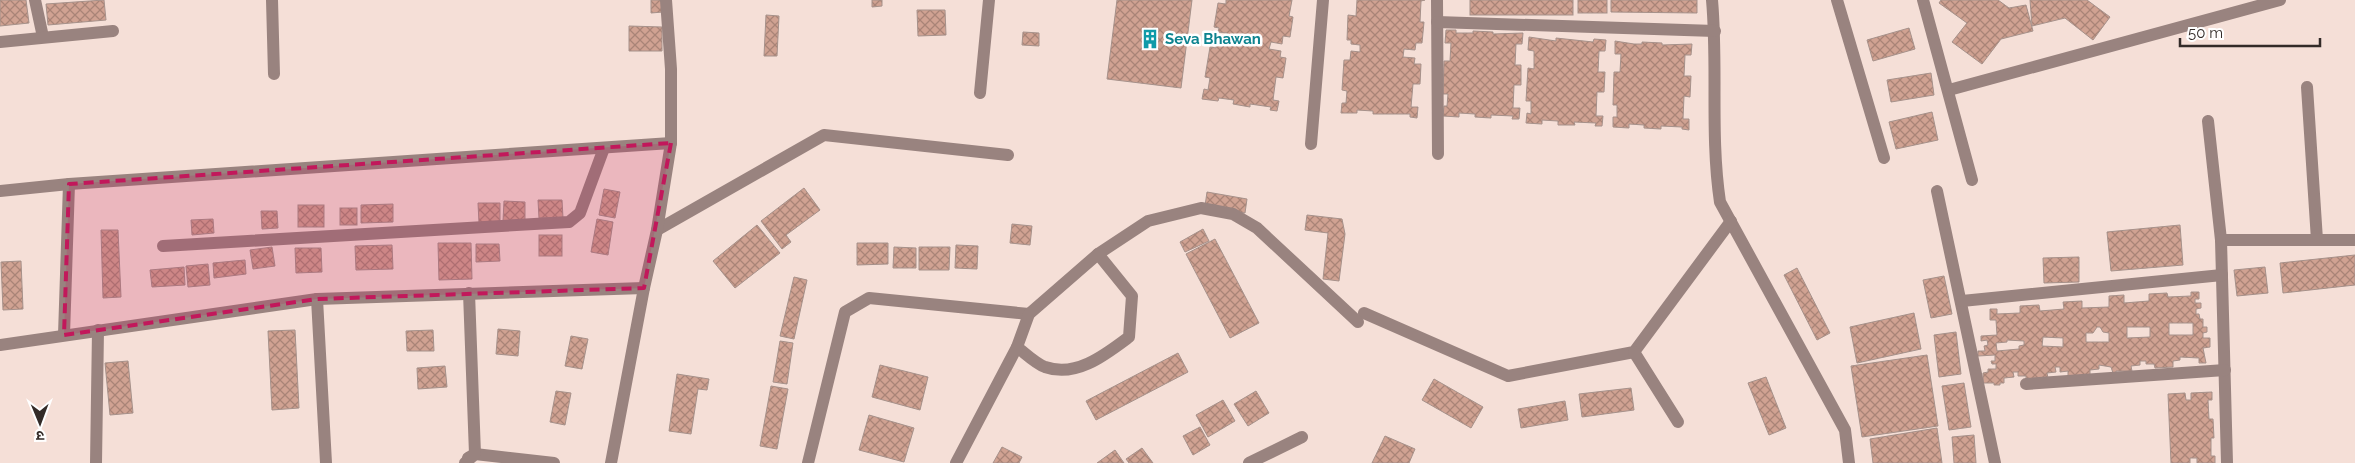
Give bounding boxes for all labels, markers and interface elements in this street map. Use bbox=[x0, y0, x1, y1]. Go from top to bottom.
scale bar bbox=[2180, 15, 2320, 47]
text: 50 m bbox=[2188, 24, 2223, 42]
building icon: Seva Bhawan bbox=[1139, 28, 1161, 50]
place label: Seva Bhawan bbox=[1165, 30, 1261, 48]
north arrow bbox=[15, 398, 65, 448]
text: उ bbox=[35, 428, 44, 444]

